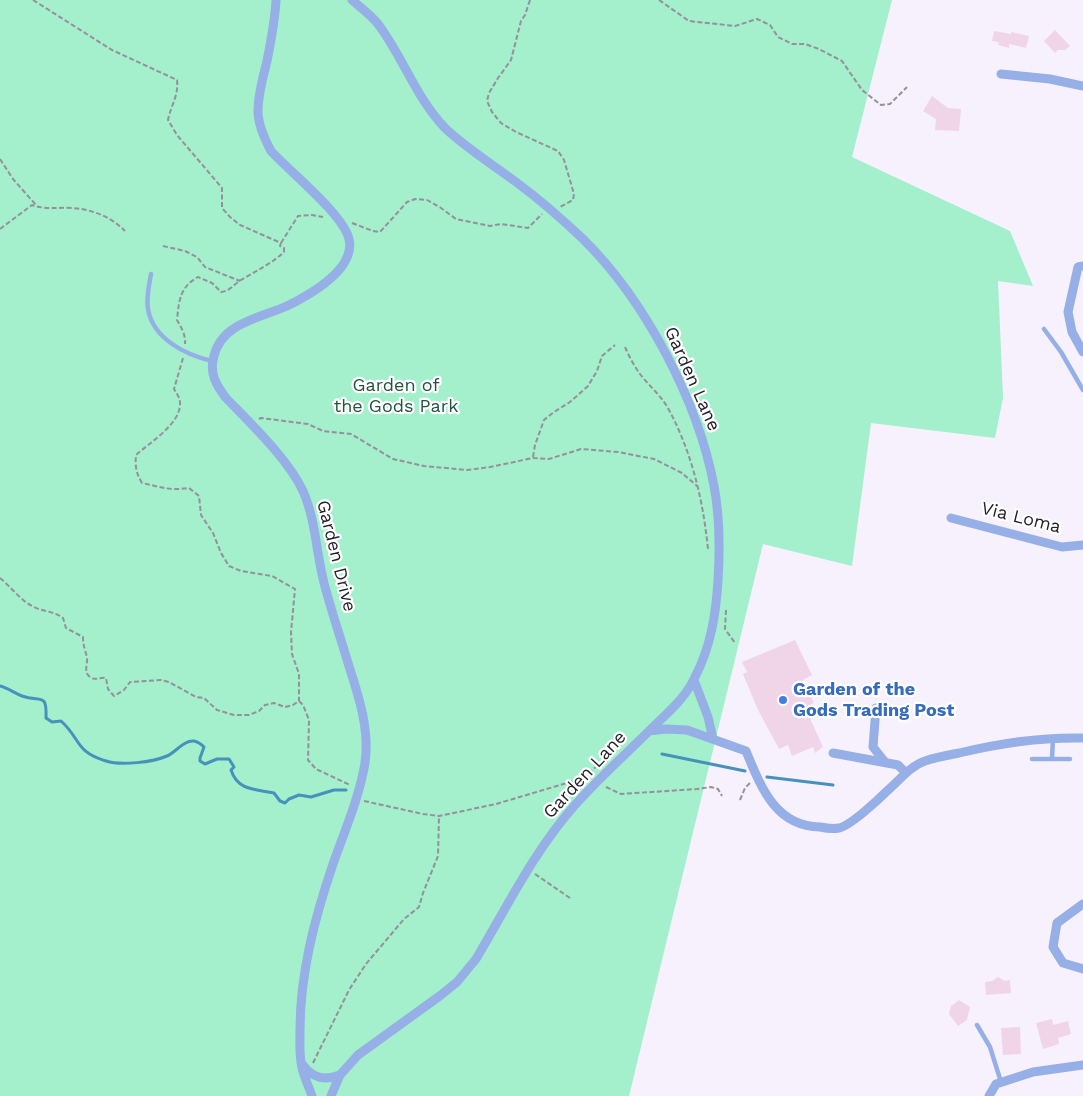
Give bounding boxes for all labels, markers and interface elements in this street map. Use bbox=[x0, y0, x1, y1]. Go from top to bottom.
street label: Garden Lane bbox=[659, 324, 725, 434]
park label: Garden of the Gods Park bbox=[334, 375, 458, 418]
street label: Garden Drive bbox=[312, 498, 360, 614]
street label: Via Loma bbox=[979, 498, 1063, 538]
place label: Garden of the Gods Trading Post bbox=[793, 679, 954, 722]
marker: Garden of the Gods Trading Post bbox=[777, 694, 789, 706]
street label: Garden Lane bbox=[539, 727, 631, 823]

